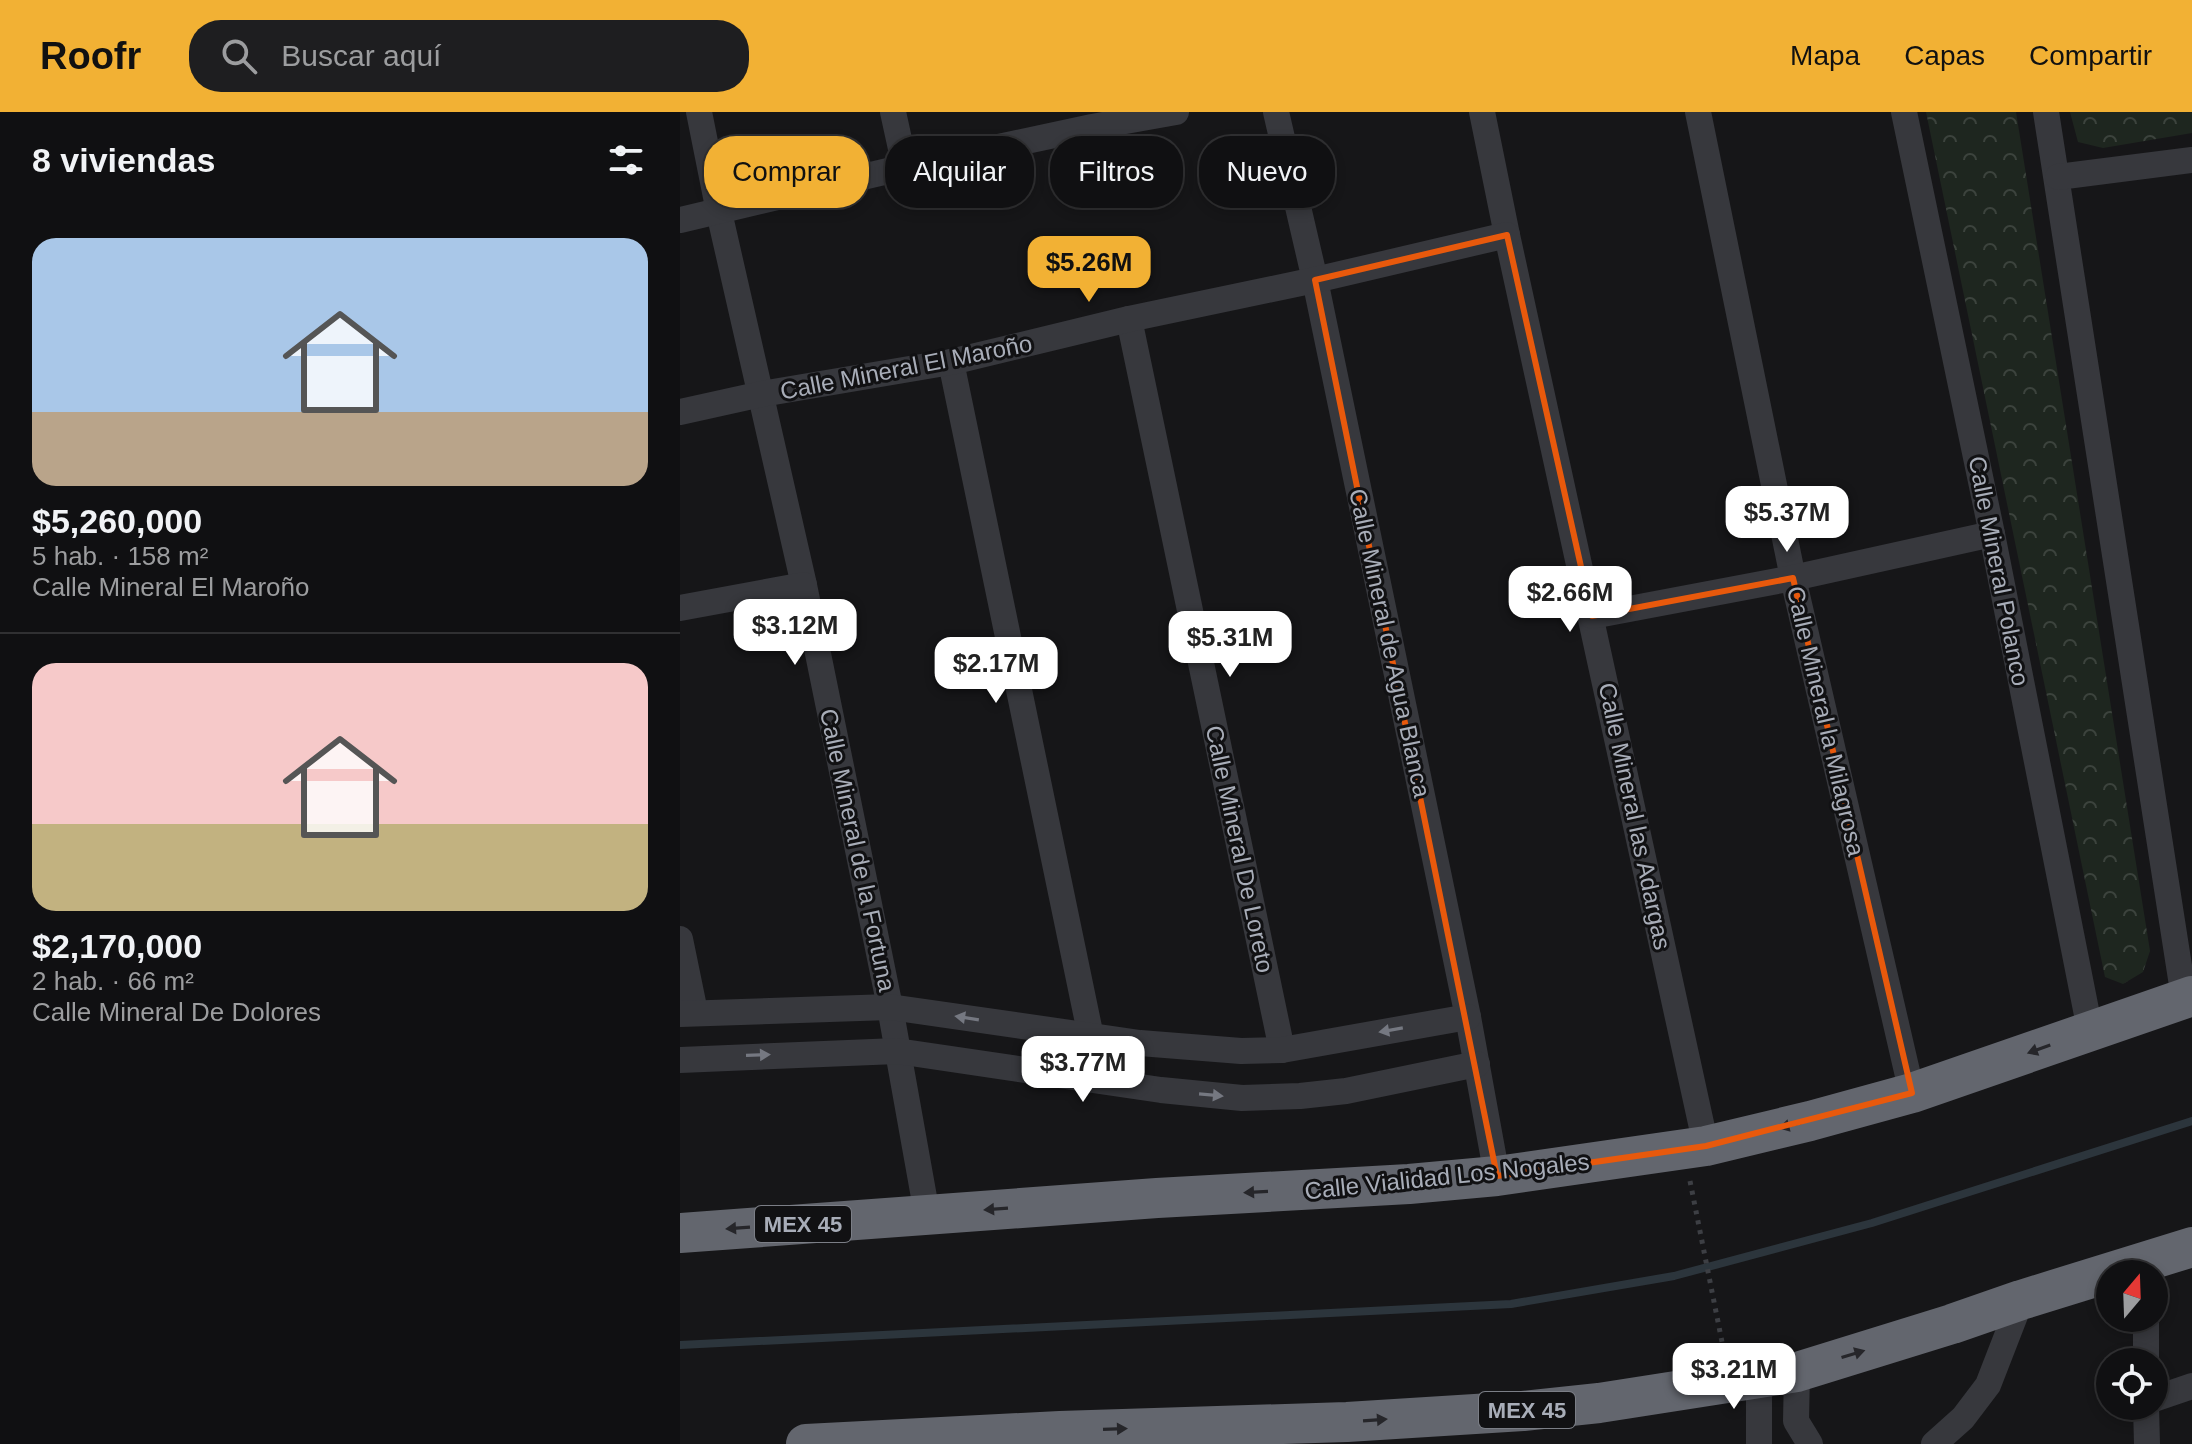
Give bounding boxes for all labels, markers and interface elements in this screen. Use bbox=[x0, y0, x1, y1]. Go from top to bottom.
search box bbox=[189, 20, 749, 92]
icon: search bbox=[217, 34, 261, 78]
text: Roofr bbox=[40, 35, 141, 77]
text: Buscar aquí bbox=[281, 39, 441, 72]
text: Mapa bbox=[1790, 40, 1860, 71]
text: Capas bbox=[1904, 40, 1985, 71]
text: Compartir bbox=[2029, 40, 2152, 71]
chip: Comprar bbox=[704, 136, 869, 208]
chip: Alquilar bbox=[885, 136, 1034, 208]
chip: Filtros bbox=[1050, 136, 1183, 208]
chip: Nuevo bbox=[1199, 136, 1335, 208]
icon: filters bbox=[604, 138, 648, 182]
text: 8 viviendas bbox=[32, 141, 215, 179]
pin: $5.26M bbox=[1024, 236, 1154, 304]
text: $5.26M bbox=[1046, 247, 1132, 277]
icon: home bbox=[268, 290, 412, 434]
street label: Calle Mineral El Maroño bbox=[778, 329, 1034, 405]
street label: Calle Mineral Polanco bbox=[1963, 454, 2035, 688]
street label: Calle Mineral de Agua Blanca bbox=[1344, 486, 1436, 800]
pin: $5.37M bbox=[1722, 486, 1852, 554]
text: $5.37M bbox=[1744, 497, 1830, 527]
text: $5,260,000 bbox=[32, 502, 202, 540]
text: 5 hab. · 158 m² bbox=[32, 541, 208, 571]
pin: $2.66M bbox=[1505, 566, 1635, 634]
text: Calle Mineral El Maroño bbox=[32, 572, 309, 602]
text: $2.66M bbox=[1527, 577, 1613, 607]
street label: Calle Mineral la Milagrosa bbox=[1782, 583, 1870, 859]
pin: $3.12M bbox=[730, 599, 860, 667]
text: $3.12M bbox=[752, 610, 838, 640]
pin: $5.31M bbox=[1165, 611, 1295, 679]
text: $5.31M bbox=[1187, 622, 1273, 652]
pin: $2.17M bbox=[931, 637, 1061, 705]
text: $2.17M bbox=[953, 648, 1039, 678]
street label: Calle Mineral las Adargas bbox=[1594, 680, 1676, 952]
street label: Calle Mineral de la Fortuna bbox=[815, 706, 901, 994]
icon: home bbox=[268, 715, 412, 859]
street label: Calle Mineral De Loreto bbox=[1201, 723, 1279, 975]
text: $2,170,000 bbox=[32, 927, 202, 965]
text: 2 hab. · 66 m² bbox=[32, 966, 194, 996]
text: Calle Mineral De Dolores bbox=[32, 997, 321, 1027]
one-way arrow bbox=[954, 1011, 979, 1024]
one-way arrow bbox=[1378, 1025, 1403, 1037]
pin: $3.77M bbox=[1018, 1036, 1148, 1104]
one-way arrow bbox=[2027, 1043, 2051, 1055]
text: $3.77M bbox=[1040, 1047, 1126, 1077]
one-way arrow bbox=[746, 1049, 771, 1062]
one-way arrow bbox=[1199, 1089, 1224, 1102]
one-way arrow bbox=[1778, 1120, 1803, 1132]
street label: Calle Vialidad Los Nogales bbox=[1303, 1148, 1591, 1204]
one-way arrow bbox=[1243, 1186, 1268, 1199]
one-way arrow bbox=[983, 1203, 1008, 1216]
road number: MEX 45 bbox=[755, 1206, 851, 1242]
one-way arrow bbox=[725, 1222, 750, 1235]
north arrow bbox=[2096, 1260, 2168, 1332]
map controls bbox=[2096, 1260, 2168, 1420]
pin: $3.21M bbox=[1669, 1343, 1799, 1411]
one-way arrow bbox=[1842, 1348, 1866, 1360]
button: locate bbox=[2096, 1348, 2168, 1420]
text: $3.21M bbox=[1691, 1354, 1777, 1384]
road number: MEX 45 bbox=[1479, 1392, 1575, 1428]
one-way arrow bbox=[1363, 1413, 1388, 1426]
one-way arrow bbox=[1103, 1423, 1128, 1435]

